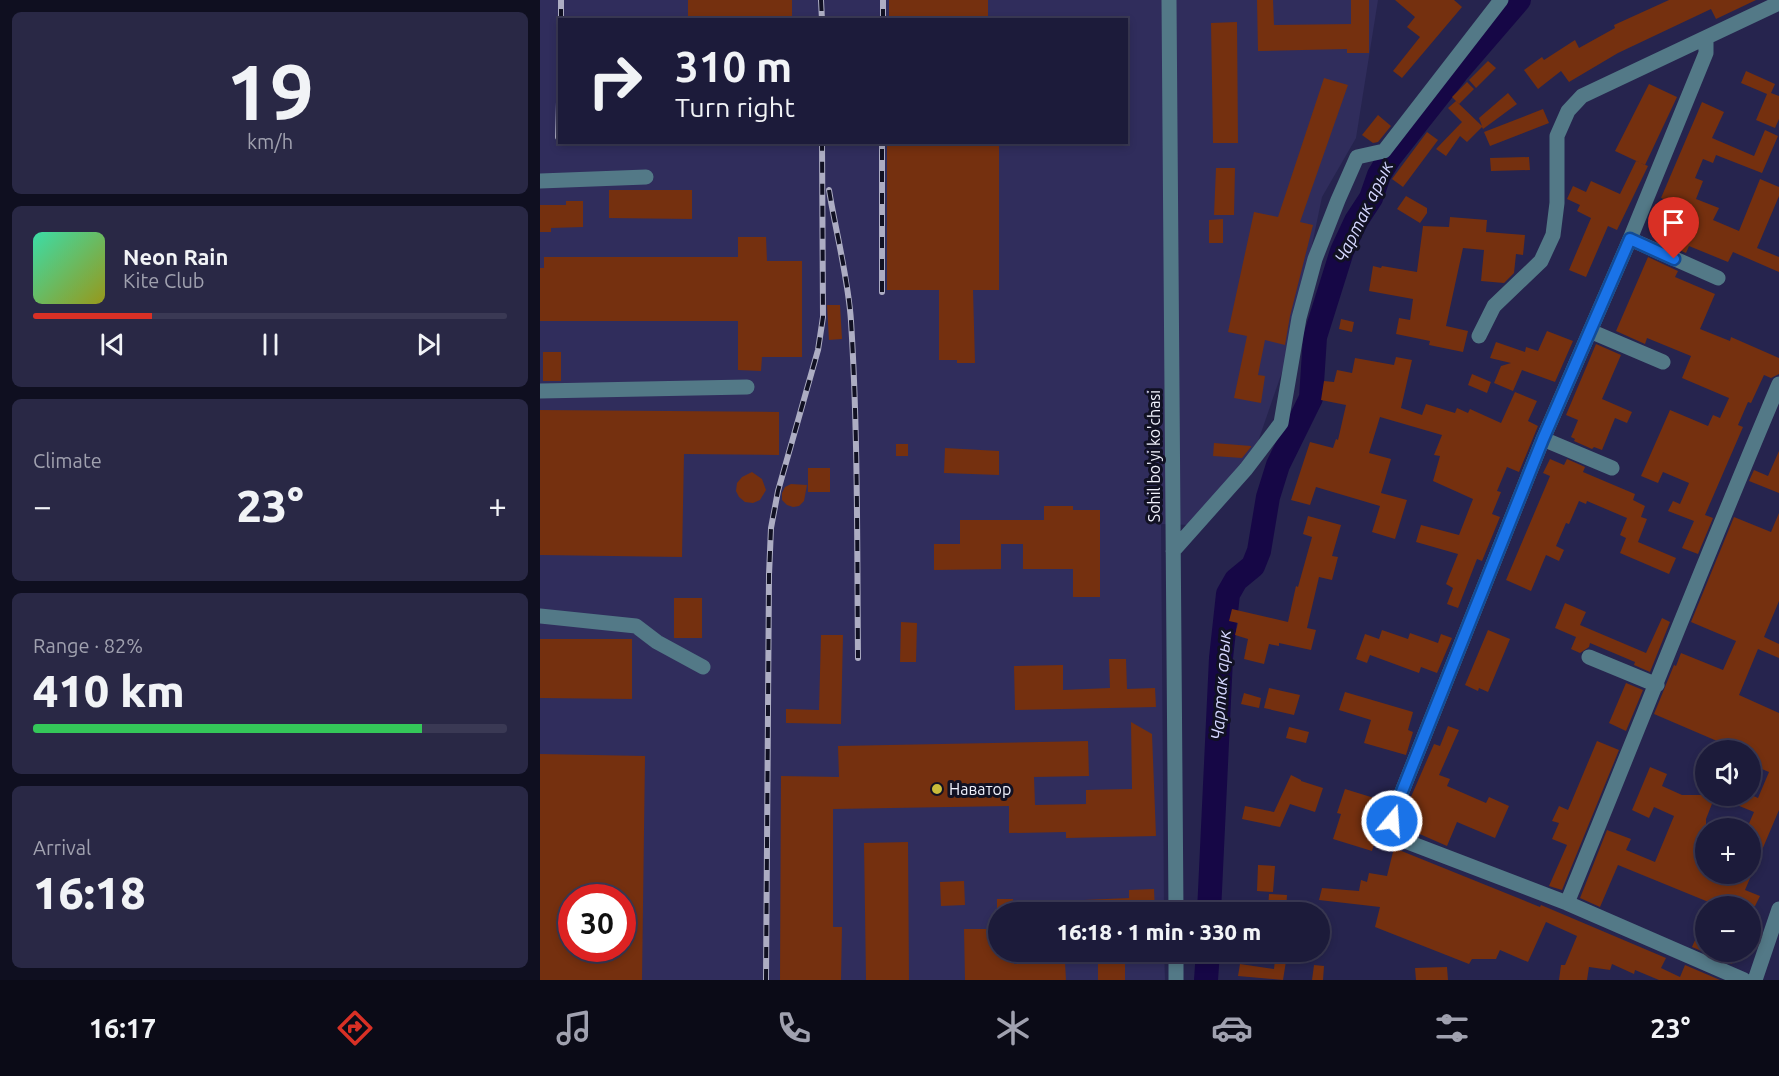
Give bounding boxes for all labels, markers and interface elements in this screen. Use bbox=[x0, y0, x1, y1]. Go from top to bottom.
icon: right bbox=[576, 42, 654, 120]
text: 310 m bbox=[675, 43, 792, 90]
text: 19 bbox=[226, 47, 314, 135]
text: Turn right bbox=[675, 92, 795, 122]
text: km/h bbox=[247, 130, 293, 153]
water label: Чартак арык bbox=[1330, 157, 1396, 265]
pin bbox=[1648, 197, 1699, 259]
icon: arrive bbox=[1657, 206, 1690, 239]
text: Neon Rain bbox=[123, 244, 228, 269]
text: Kite Club bbox=[123, 269, 205, 292]
icon: previous bbox=[96, 328, 129, 361]
icon: pause bbox=[254, 328, 287, 361]
icon: next bbox=[412, 328, 445, 361]
street label: Sohil bo'yi ko'chasi bbox=[1145, 390, 1163, 522]
text: Climate bbox=[33, 449, 102, 472]
text: 23° bbox=[236, 480, 304, 531]
text: − bbox=[33, 487, 52, 524]
text: + bbox=[488, 487, 507, 524]
water label: Чартак арык bbox=[1206, 629, 1234, 741]
text: Range · 82% bbox=[33, 634, 143, 657]
text: 410 km bbox=[33, 665, 185, 716]
map controls bbox=[1695, 740, 1761, 962]
button: sound bbox=[1695, 740, 1761, 806]
place label: Наватор bbox=[949, 780, 1011, 798]
marker: Наватор bbox=[930, 782, 944, 796]
position arrow bbox=[1360, 789, 1424, 853]
button: + bbox=[1695, 818, 1761, 884]
text: Arrival bbox=[33, 836, 91, 859]
text: 16:18 bbox=[33, 867, 146, 918]
speed limit sign: 30 bbox=[558, 884, 636, 962]
button: − bbox=[1695, 896, 1761, 962]
text: 16:18 · 1 min · 330 m bbox=[1057, 919, 1261, 944]
icon: directions bbox=[334, 1007, 376, 1049]
icon: music bbox=[553, 1007, 595, 1049]
icon: phone bbox=[773, 1007, 815, 1049]
icon: climate bbox=[992, 1007, 1034, 1049]
icon: car bbox=[1211, 1007, 1253, 1049]
icon: filters bbox=[1431, 1007, 1473, 1049]
text: 16:17 bbox=[89, 1013, 156, 1043]
text: 23° bbox=[1650, 1013, 1690, 1043]

